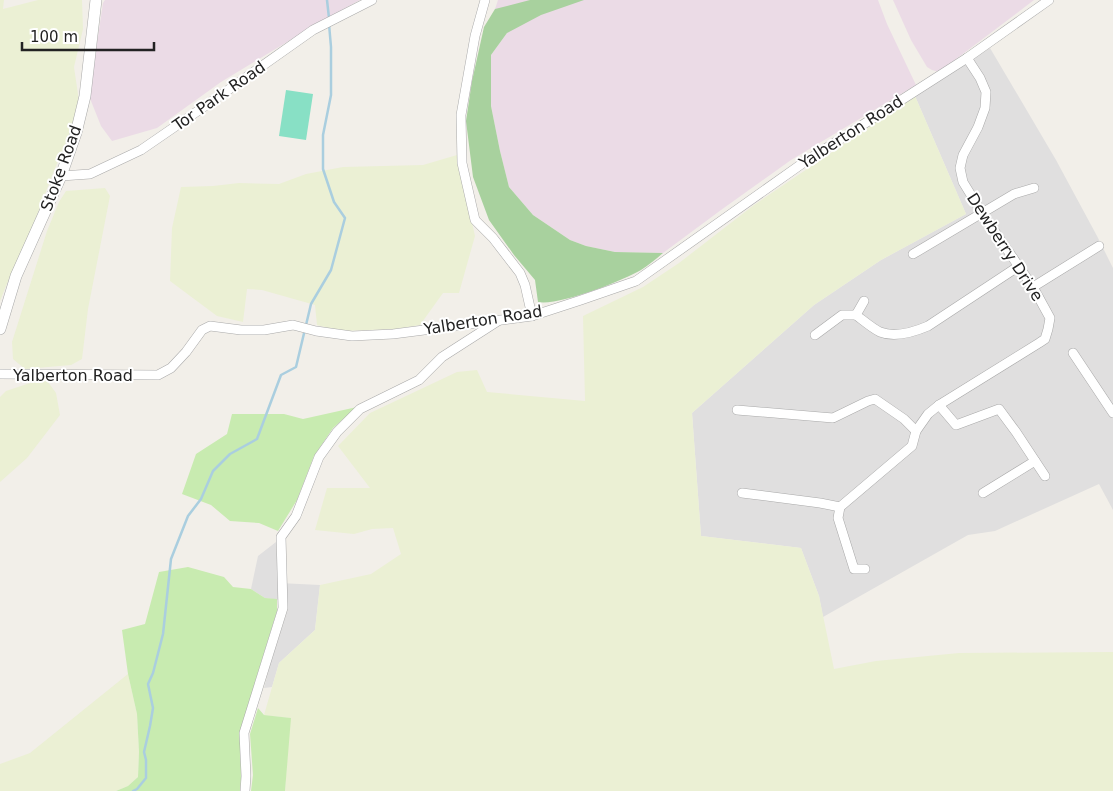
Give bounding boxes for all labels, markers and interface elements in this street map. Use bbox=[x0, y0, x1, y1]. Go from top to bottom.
scale bar bbox=[22, 20, 155, 52]
text: 100 m bbox=[30, 28, 78, 46]
street label: Tor Park Road bbox=[168, 57, 269, 135]
street label: Yalberton Road bbox=[795, 91, 906, 173]
street label: Stoke Road bbox=[37, 122, 85, 214]
street label: Dewberry Drive bbox=[963, 189, 1047, 305]
street label: Yalberton Road bbox=[421, 301, 544, 339]
street label: Yalberton Road bbox=[12, 366, 133, 385]

